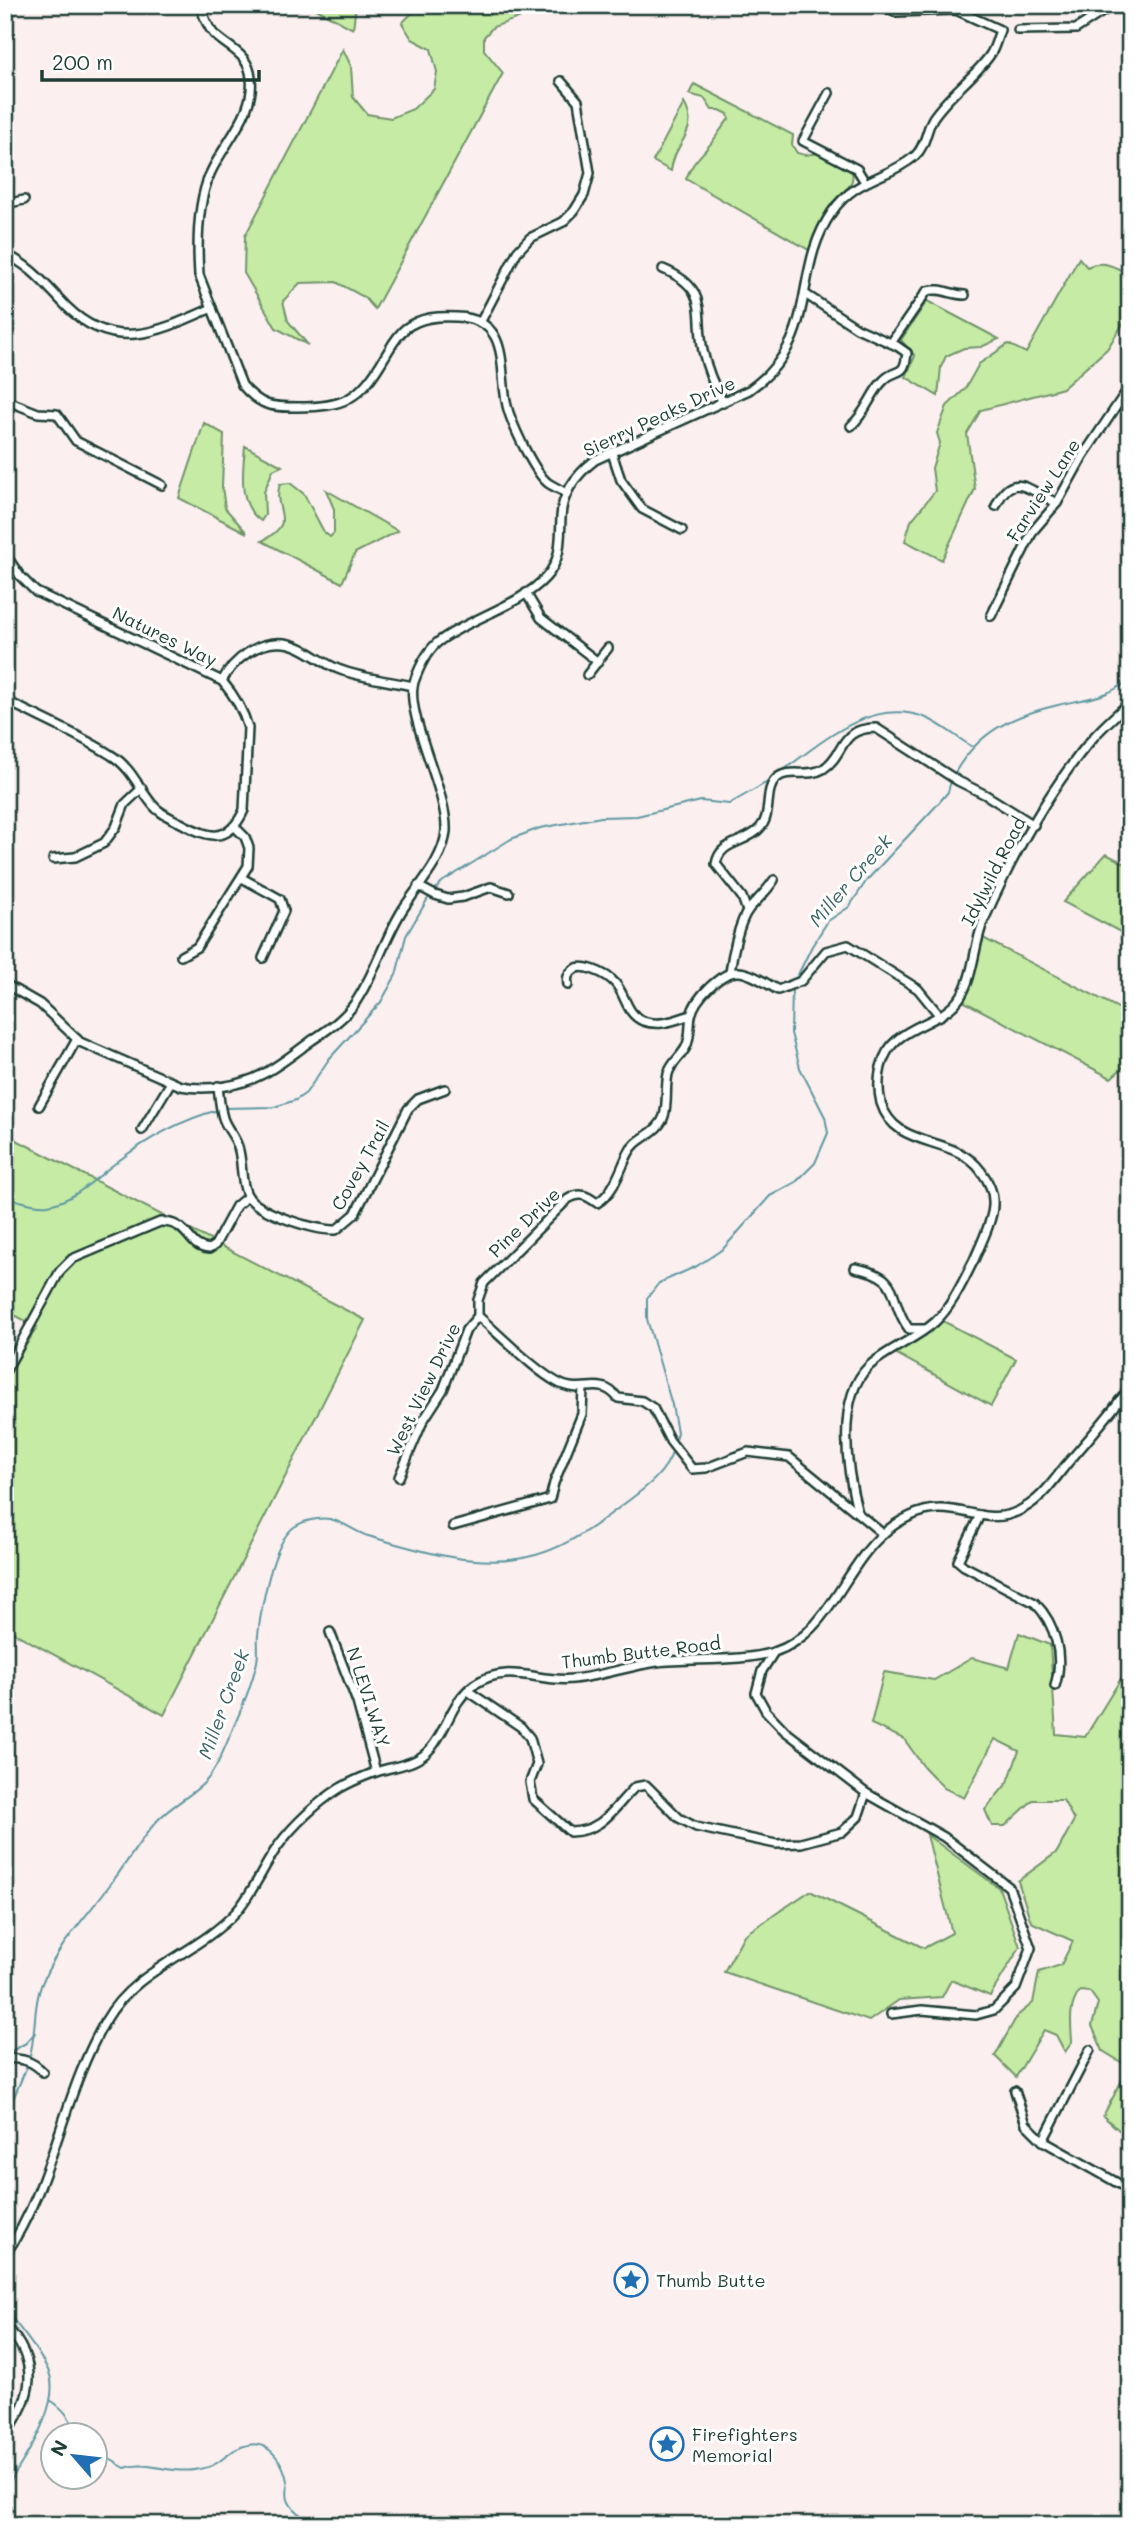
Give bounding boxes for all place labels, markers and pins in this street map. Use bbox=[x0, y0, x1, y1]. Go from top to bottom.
place icon: Thumb Butte bbox=[612, 2261, 650, 2299]
place label: Thumb Butte bbox=[656, 2268, 766, 2292]
place label: Firefighters Memorial bbox=[692, 2422, 798, 2467]
place icon: Firefighters Memorial bbox=[648, 2425, 686, 2463]

